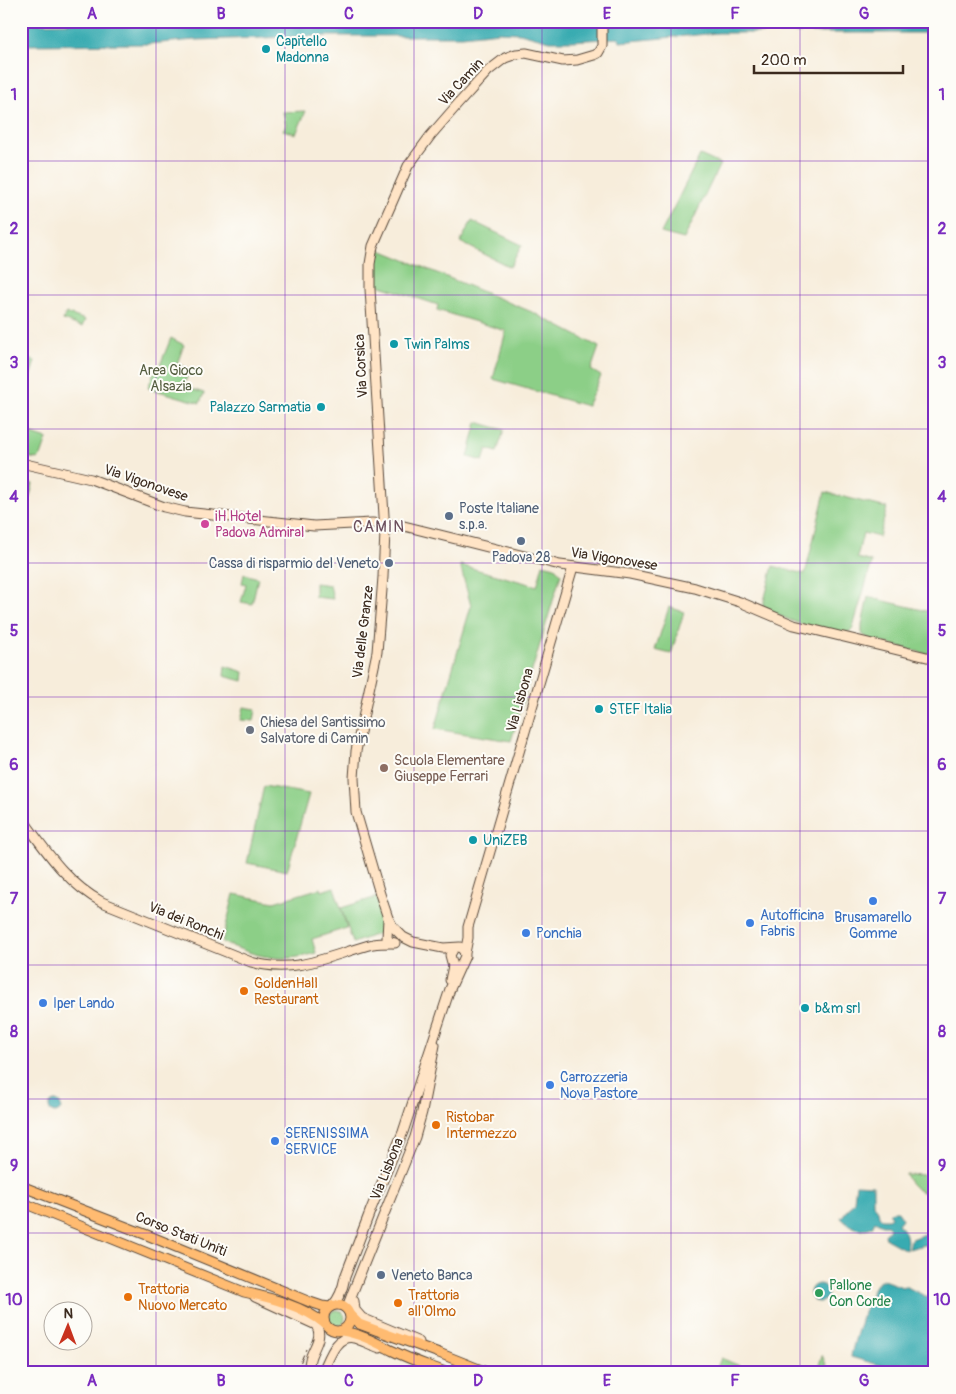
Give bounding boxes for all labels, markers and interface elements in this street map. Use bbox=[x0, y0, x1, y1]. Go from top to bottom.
text: A bbox=[87, 4, 98, 24]
text: B bbox=[216, 4, 226, 24]
text: C bbox=[344, 4, 354, 24]
text: D bbox=[473, 4, 483, 24]
text: E bbox=[603, 4, 612, 24]
text: F bbox=[730, 4, 740, 24]
text: G bbox=[859, 4, 870, 24]
place label: Capitello Madonna bbox=[276, 33, 329, 66]
scale bar bbox=[754, 42, 902, 74]
marker: Capitello Madonna bbox=[260, 43, 272, 55]
text: 200 m bbox=[761, 51, 806, 70]
street label: Via Camin bbox=[435, 55, 487, 109]
text: 1 bbox=[11, 85, 17, 105]
text: 1 bbox=[939, 85, 945, 105]
text: 2 bbox=[10, 219, 19, 239]
text: 2 bbox=[938, 219, 947, 239]
street label: Via Corsica bbox=[351, 334, 371, 398]
place label: Twin Palms bbox=[404, 336, 470, 353]
marker: Twin Palms bbox=[388, 338, 400, 350]
text: 3 bbox=[10, 353, 19, 373]
text: 3 bbox=[938, 353, 947, 373]
park label: Area Gioco Alsazia bbox=[139, 362, 204, 395]
place label: Palazzo Sarmatia bbox=[210, 399, 311, 416]
marker: Palazzo Sarmatia bbox=[315, 401, 327, 413]
street label: Via Vigonovese bbox=[102, 461, 190, 505]
text: 4 bbox=[9, 487, 19, 507]
text: 4 bbox=[937, 487, 947, 507]
place label: Poste Italiane s.p.a. bbox=[459, 500, 539, 533]
place label: iH Hotel Padova Admiral bbox=[215, 508, 304, 541]
marker: Poste Italiane s.p.a. bbox=[443, 510, 455, 522]
district label: CAMIN bbox=[353, 517, 405, 537]
marker: iH Hotel Padova Admiral bbox=[199, 518, 211, 530]
marker: Padova 28 bbox=[515, 535, 527, 547]
street label: Via Vigonovese bbox=[569, 544, 659, 574]
place label: Padova 28 bbox=[492, 549, 550, 566]
place label: Cassa di risparmio del Veneto bbox=[209, 555, 379, 572]
marker: Cassa di risparmio del Veneto bbox=[383, 557, 395, 569]
street label: Via delle Granze bbox=[349, 585, 377, 679]
text: 5 bbox=[10, 621, 19, 641]
text: 5 bbox=[938, 621, 947, 641]
street label: Via Lisbona bbox=[503, 666, 537, 734]
place label: STEF Italia bbox=[609, 701, 672, 718]
marker: STEF Italia bbox=[593, 703, 605, 715]
place label: Chiesa del Santissimo Salvatore di Camin bbox=[260, 714, 386, 747]
marker: Chiesa del Santissimo Salvatore di Camin bbox=[244, 724, 256, 736]
place label: Scuola Elementare Giuseppe Ferrari bbox=[394, 752, 505, 785]
text: 6 bbox=[9, 755, 19, 775]
text: 6 bbox=[937, 755, 947, 775]
marker: Scuola Elementare Giuseppe Ferrari bbox=[378, 762, 390, 774]
place label: UniZEB bbox=[483, 832, 528, 849]
marker: UniZEB bbox=[467, 834, 479, 846]
text: 7 bbox=[10, 889, 19, 909]
text: 7 bbox=[938, 889, 947, 909]
marker: Brusamarello Gomme bbox=[867, 895, 879, 907]
street label: Via dei Ronchi bbox=[146, 898, 227, 944]
place label: Autofficina Fabris bbox=[760, 907, 824, 940]
place label: Brusamarello Gomme bbox=[834, 909, 912, 942]
marker: Autofficina Fabris bbox=[744, 917, 756, 929]
place label: Ponchia bbox=[536, 925, 582, 942]
marker: Ponchia bbox=[520, 927, 532, 939]
place label: GoldenHall Restaurant bbox=[254, 975, 319, 1008]
marker: GoldenHall Restaurant bbox=[238, 985, 250, 997]
place label: Iper Lando bbox=[53, 995, 115, 1012]
marker: Iper Lando bbox=[37, 997, 49, 1009]
place label: b&m srl bbox=[815, 1000, 861, 1017]
marker: b&m srl bbox=[799, 1002, 811, 1014]
text: 8 bbox=[10, 1022, 18, 1042]
text: 8 bbox=[938, 1022, 946, 1042]
place label: Carrozzeria Nova Pastore bbox=[560, 1069, 638, 1102]
marker: Carrozzeria Nova Pastore bbox=[544, 1079, 556, 1091]
place label: Ristobar Intermezzo bbox=[446, 1109, 517, 1142]
marker: Ristobar Intermezzo bbox=[430, 1119, 442, 1131]
place label: SERENISSIMA SERVICE bbox=[285, 1125, 369, 1158]
marker: SERENISSIMA SERVICE bbox=[269, 1135, 281, 1147]
street label: Via Lisbona bbox=[367, 1135, 407, 1203]
text: 9 bbox=[10, 1156, 18, 1176]
text: 9 bbox=[938, 1156, 946, 1176]
street label: Corso Stati Uniti bbox=[133, 1208, 230, 1260]
place label: Veneto Banca bbox=[391, 1267, 473, 1284]
marker: Veneto Banca bbox=[375, 1269, 387, 1281]
place label: Pallone Con Corde bbox=[829, 1277, 891, 1310]
place label: Trattoria Nuovo Mercato bbox=[138, 1281, 228, 1314]
place label: Trattoria all'Olmo bbox=[408, 1287, 459, 1320]
marker: Pallone Con Corde bbox=[813, 1287, 825, 1299]
text: 10 bbox=[5, 1290, 23, 1310]
text: 10 bbox=[933, 1290, 951, 1310]
marker: Trattoria Nuovo Mercato bbox=[122, 1291, 134, 1303]
marker: Trattoria all'Olmo bbox=[392, 1297, 404, 1309]
north arrow bbox=[42, 1302, 92, 1352]
text: N bbox=[63, 1305, 73, 1322]
text: A bbox=[87, 1371, 98, 1391]
text: B bbox=[216, 1371, 226, 1391]
text: C bbox=[344, 1371, 354, 1391]
text: D bbox=[473, 1371, 483, 1391]
text: E bbox=[603, 1371, 612, 1391]
text: F bbox=[730, 1371, 740, 1391]
text: G bbox=[859, 1371, 870, 1391]

